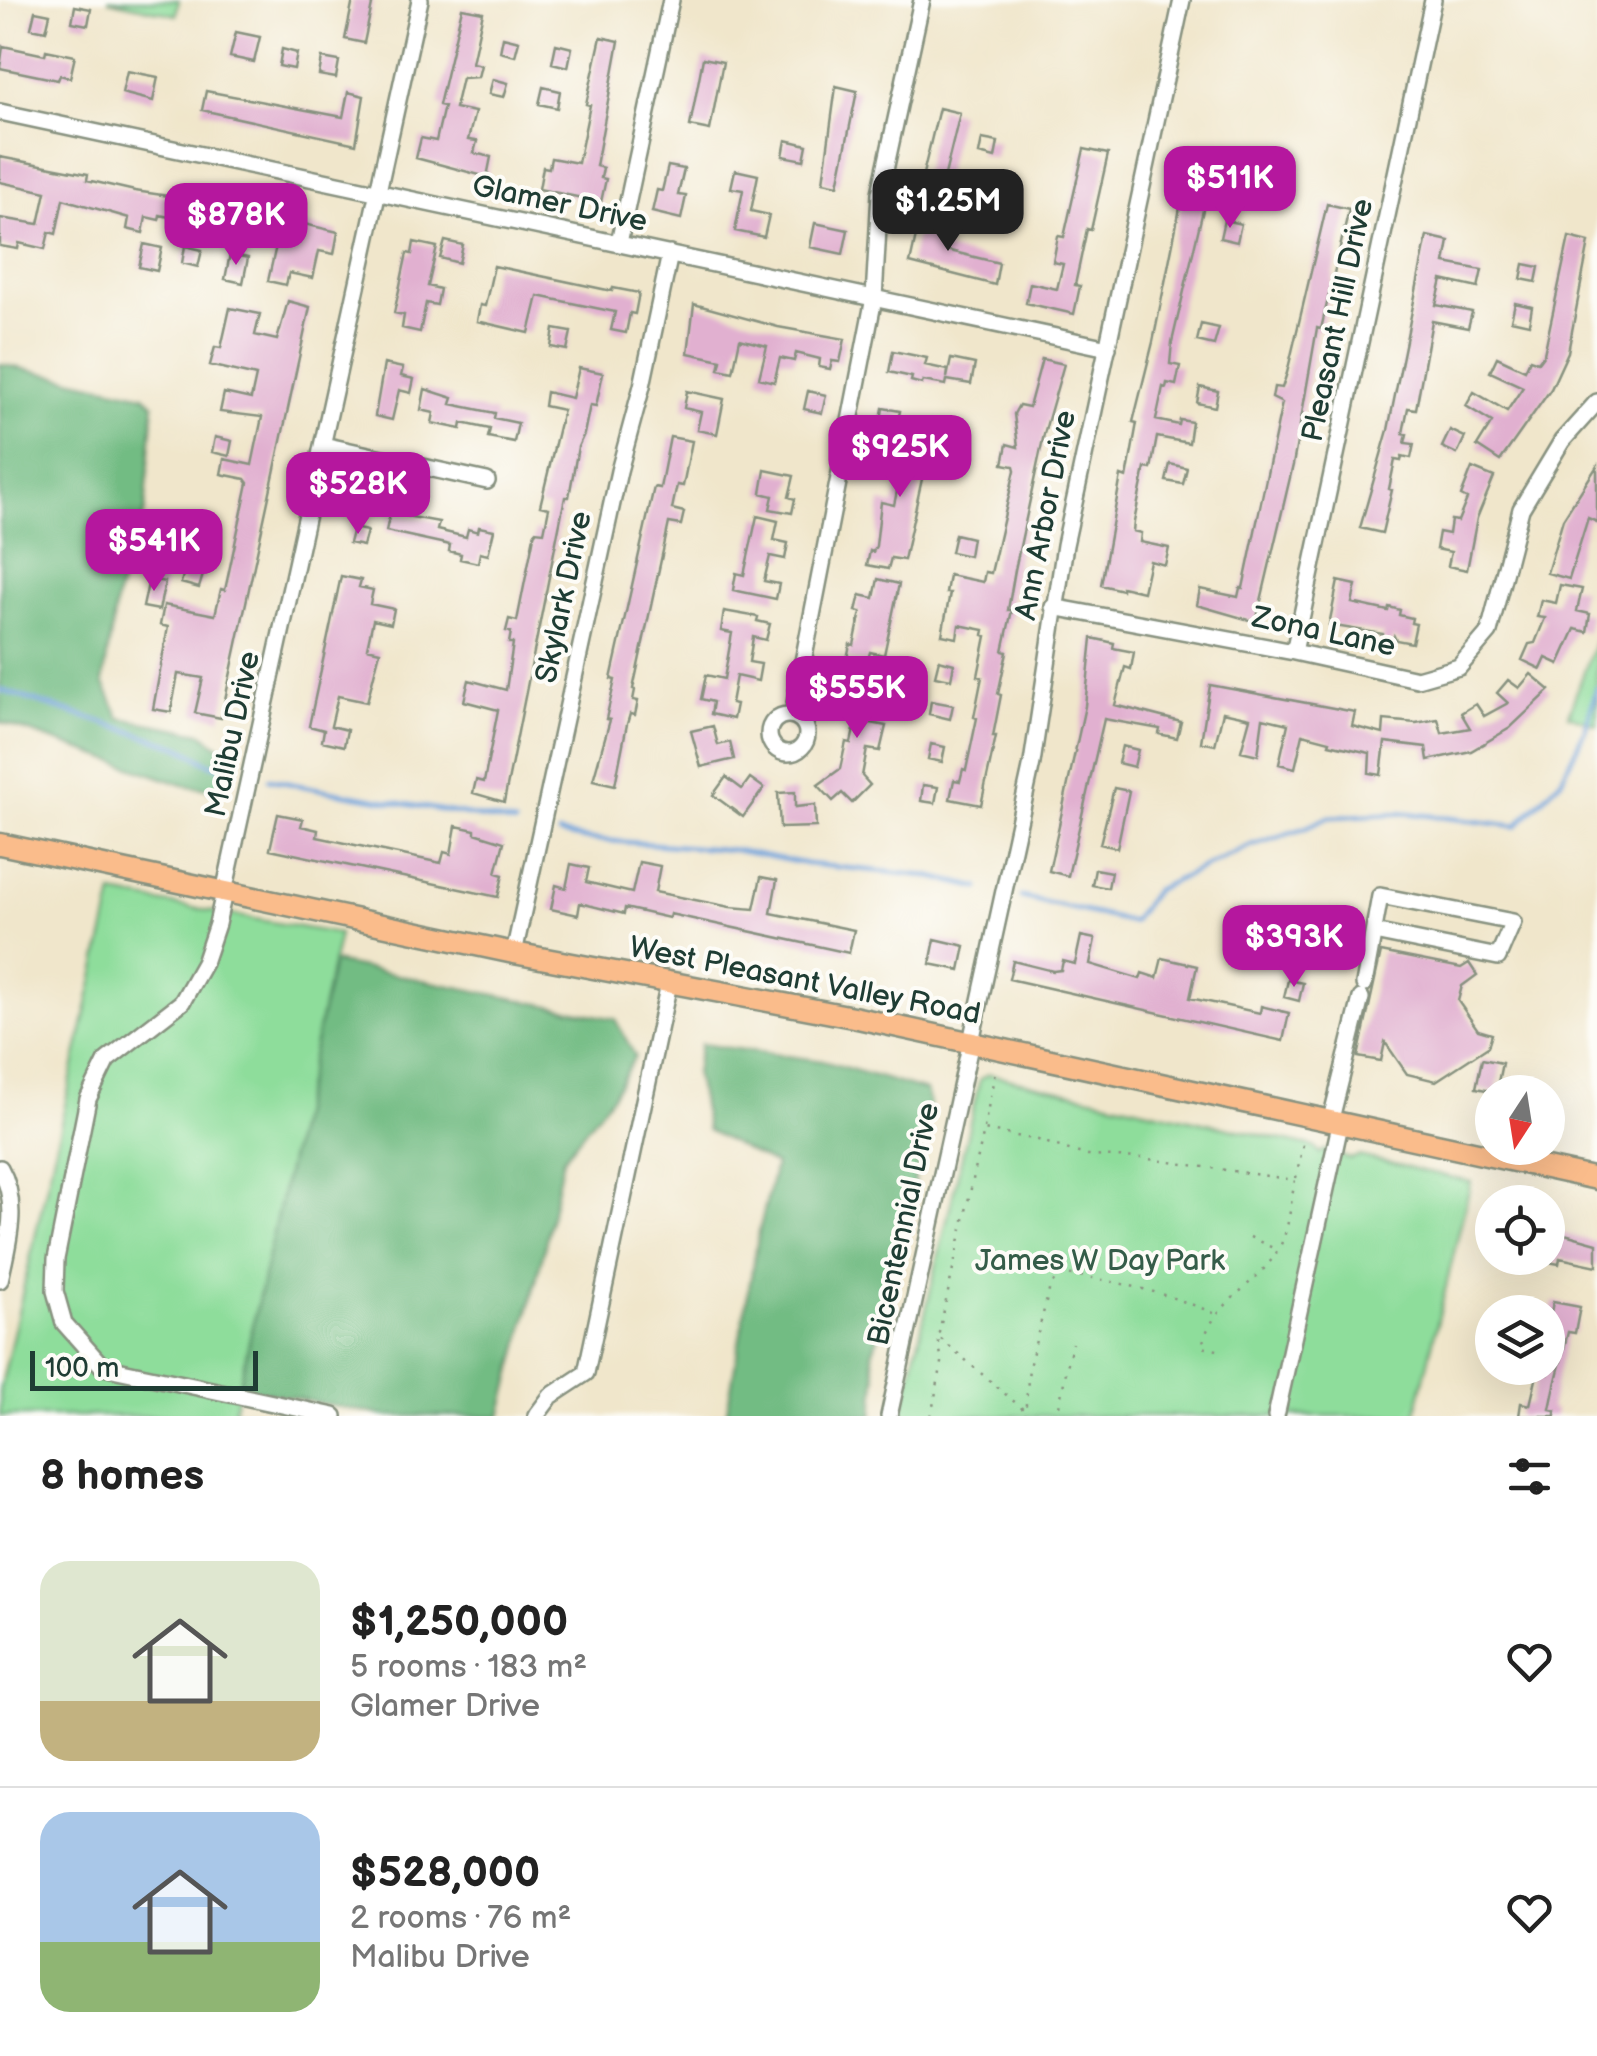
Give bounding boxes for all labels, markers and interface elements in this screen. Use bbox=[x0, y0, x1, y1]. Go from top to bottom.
pin: $511K bbox=[1160, 146, 1300, 231]
text: $511K bbox=[1186, 159, 1274, 198]
street label: Glamer Drive bbox=[469, 168, 651, 240]
pin: $1.25M bbox=[867, 169, 1029, 254]
text: $1.25M bbox=[895, 182, 1001, 221]
pin: $878K bbox=[166, 183, 306, 268]
text: $878K bbox=[187, 196, 285, 235]
street label: Pleasant Hill Drive bbox=[1295, 196, 1381, 445]
street label: Ann Arbor Drive bbox=[1008, 407, 1084, 623]
pin: $925K bbox=[830, 415, 970, 500]
text: $925K bbox=[850, 428, 950, 467]
pin: $528K bbox=[288, 452, 428, 537]
text: $528K bbox=[308, 465, 408, 504]
street label: Skylark Drive bbox=[528, 508, 600, 686]
pin: $541K bbox=[84, 509, 224, 594]
text: $541K bbox=[108, 522, 201, 561]
street label: Zona Lane bbox=[1248, 599, 1399, 665]
street label: Malibu Drive bbox=[198, 648, 268, 820]
pin: $555K bbox=[787, 656, 927, 741]
text: $555K bbox=[808, 669, 906, 708]
pin: $393K bbox=[1224, 905, 1364, 990]
text: $393K bbox=[1245, 918, 1343, 957]
street label: West Pleasant Valley Road bbox=[626, 929, 983, 1033]
north arrow bbox=[1475, 1075, 1565, 1165]
map controls bbox=[1475, 1075, 1565, 1385]
street label: Bicentennial Drive bbox=[861, 1099, 947, 1349]
button: locate bbox=[1475, 1185, 1565, 1275]
park label: James W Day Park bbox=[975, 1243, 1225, 1279]
button: layers bbox=[1475, 1295, 1565, 1385]
scale bar bbox=[30, 1346, 258, 1390]
text: 100 m bbox=[45, 1352, 119, 1385]
icon: filters bbox=[1502, 1449, 1557, 1504]
text: 8 homes bbox=[40, 1451, 204, 1502]
text: $1,250,000 bbox=[350, 1597, 568, 1648]
icon: home bbox=[120, 1601, 240, 1721]
icon: heart bbox=[1502, 1634, 1557, 1689]
text: 5 rooms · 183 m² bbox=[350, 1648, 587, 1687]
text: Glamer Drive bbox=[350, 1687, 540, 1726]
text: $528,000 bbox=[350, 1848, 540, 1899]
icon: home bbox=[120, 1852, 240, 1972]
icon: heart bbox=[1502, 1885, 1557, 1940]
text: 2 rooms · 76 m² bbox=[350, 1899, 571, 1938]
text: Malibu Drive bbox=[350, 1938, 530, 1977]

